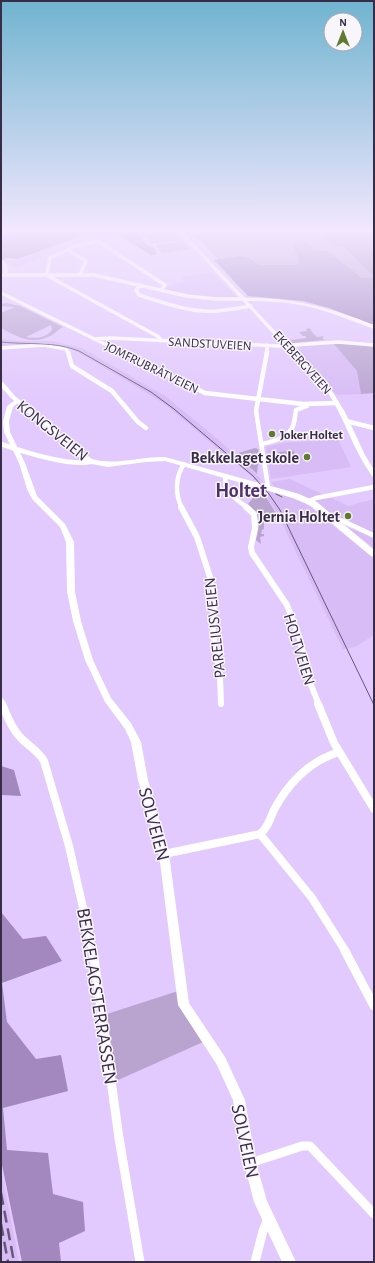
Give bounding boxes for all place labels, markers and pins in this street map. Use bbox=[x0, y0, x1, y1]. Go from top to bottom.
marker: Joker Holtet bbox=[267, 429, 277, 439]
place label: Joker Holtet bbox=[280, 429, 343, 442]
place label: Bekkelaget skole bbox=[191, 450, 299, 466]
marker: Bekkelaget skole bbox=[302, 452, 312, 462]
place label: Jernia Holtet bbox=[258, 509, 341, 525]
marker: Jernia Holtet bbox=[343, 511, 353, 521]

